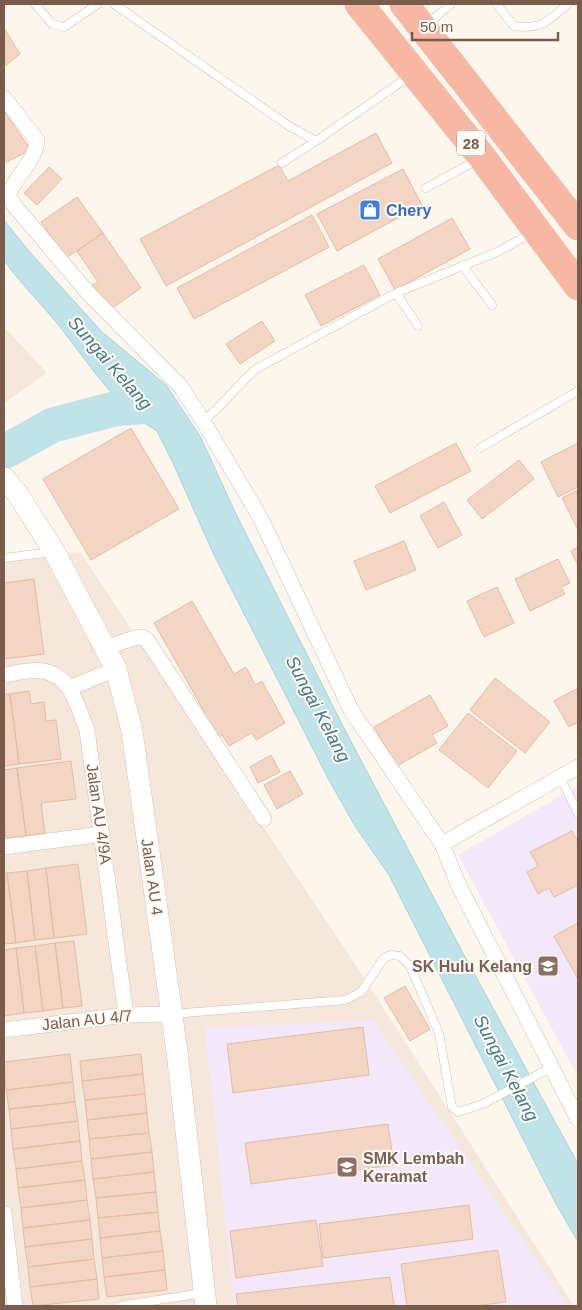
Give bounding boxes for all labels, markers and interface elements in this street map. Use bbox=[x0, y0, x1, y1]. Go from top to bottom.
scale bar bbox=[412, 10, 558, 42]
text: 50 m bbox=[420, 18, 453, 35]
road number: 28 bbox=[457, 130, 485, 156]
shop icon: Chery bbox=[358, 198, 382, 222]
place label: Chery bbox=[386, 202, 431, 219]
water label: Sungai Kelang bbox=[64, 312, 156, 414]
water label: Sungai Kelang bbox=[282, 653, 354, 765]
street label: Jalan AU 4/9A bbox=[84, 763, 115, 866]
street label: Jalan AU 4 bbox=[138, 837, 166, 917]
school or university icon: SK Hulu Kelang bbox=[536, 954, 560, 978]
place label: SK Hulu Kelang bbox=[412, 958, 532, 975]
street label: Jalan AU 4/7 bbox=[41, 1007, 133, 1033]
water label: Sungai Kelang bbox=[470, 1012, 542, 1124]
place label: SMK Lembah Keramat bbox=[363, 1150, 464, 1185]
school or university icon: SMK Lembah Keramat bbox=[335, 1155, 359, 1179]

